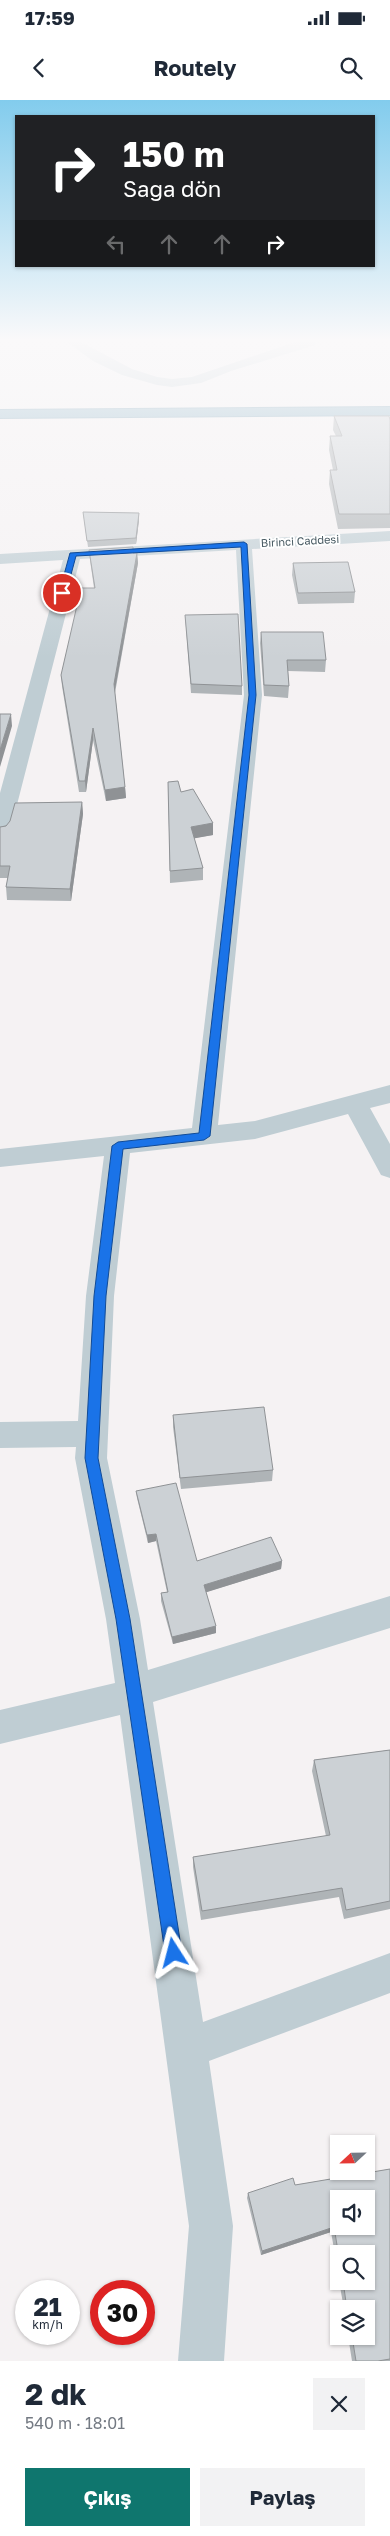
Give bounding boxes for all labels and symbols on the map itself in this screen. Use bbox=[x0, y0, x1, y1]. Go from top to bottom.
street label: Birinci Caddesi bbox=[260, 532, 340, 549]
pin bbox=[41, 572, 83, 614]
position arrow bbox=[147, 1926, 199, 1978]
north arrow bbox=[330, 2135, 375, 2180]
speed limit sign: 30 bbox=[90, 2280, 155, 2345]

